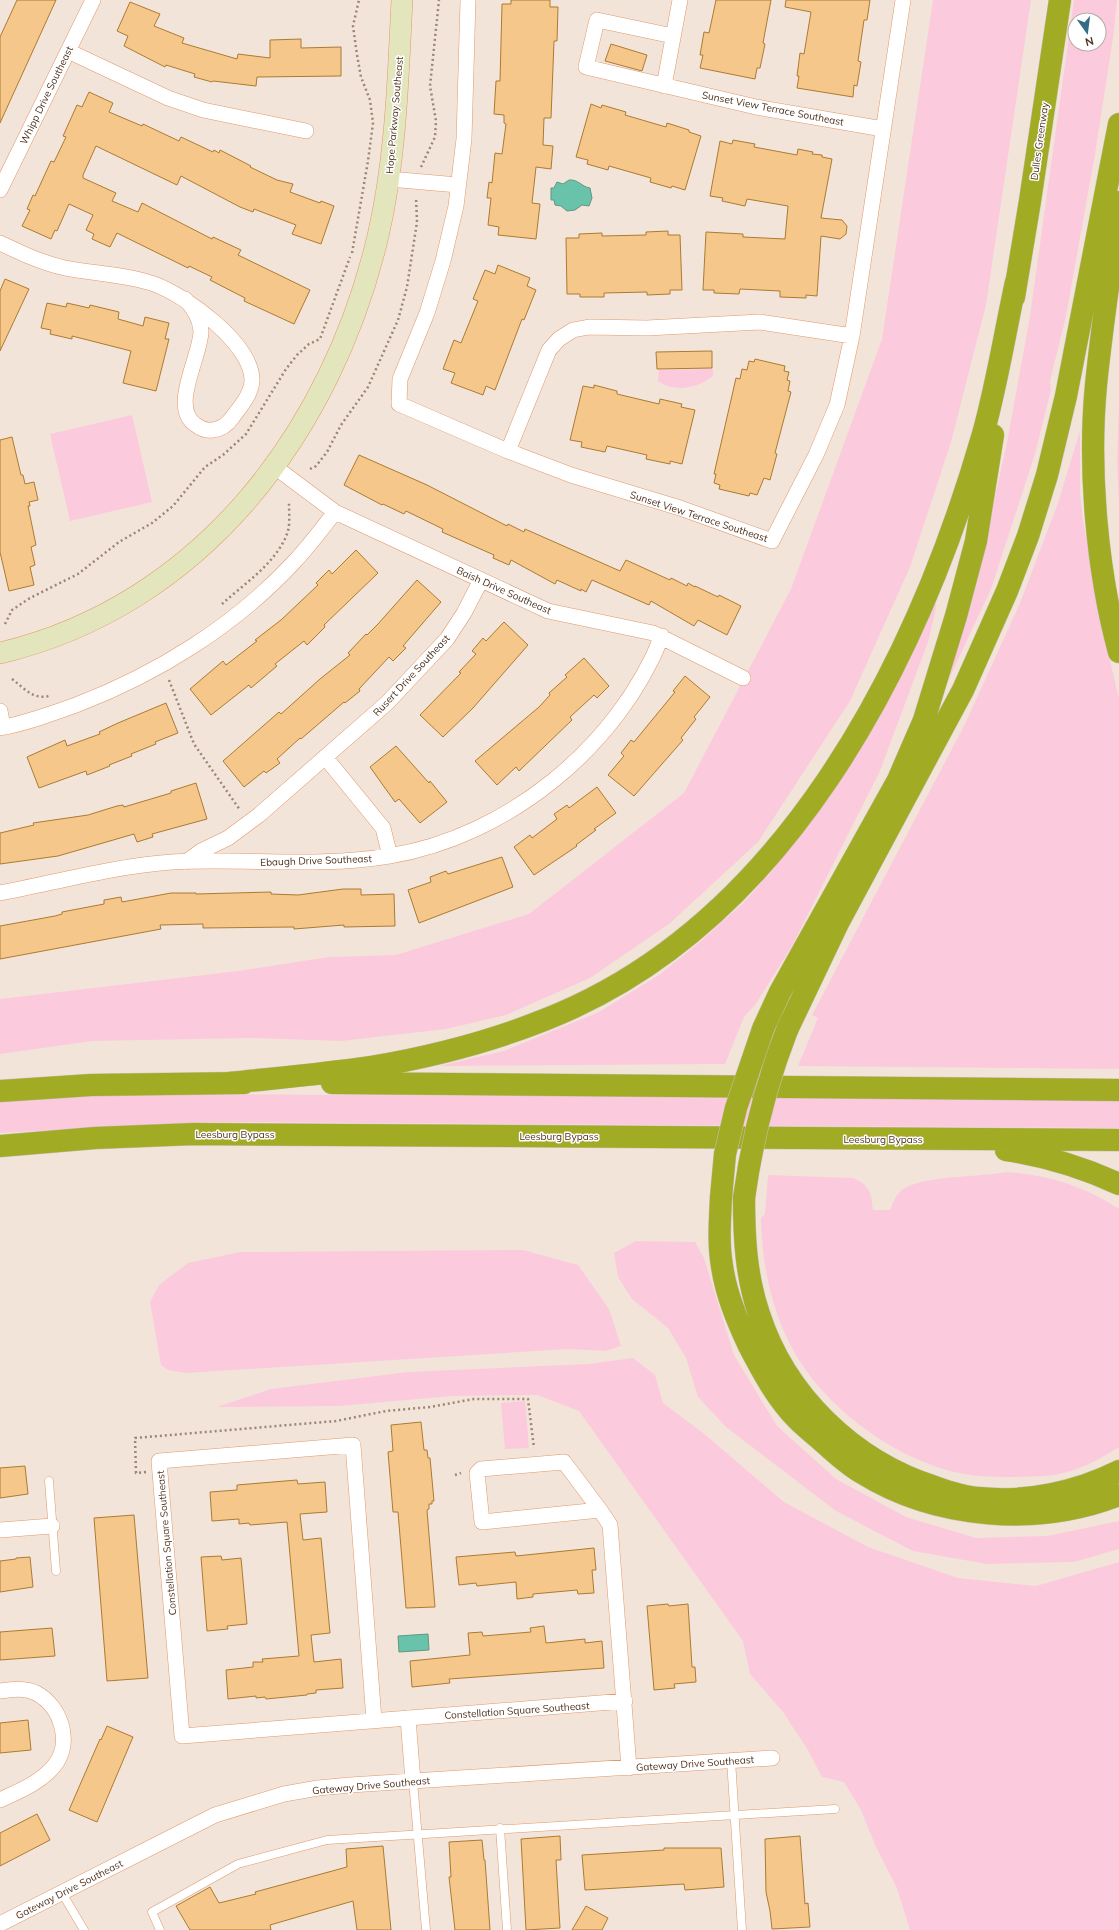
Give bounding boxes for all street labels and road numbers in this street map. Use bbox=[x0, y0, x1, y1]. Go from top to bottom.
street label: Whipp Drive Southeast bbox=[17, 44, 76, 146]
street label: Hope Parkway Southeast bbox=[383, 55, 406, 174]
street label: Sunset View Terrace Southeast bbox=[701, 88, 845, 129]
street label: Dulles Greenway bbox=[1028, 101, 1051, 181]
street label: Sunset View Terrace Southeast bbox=[628, 488, 770, 545]
street label: Baish Drive Southeast bbox=[454, 564, 554, 617]
street label: Rusert Drive Southeast bbox=[370, 631, 453, 719]
street label: Ebaugh Drive Southeast bbox=[260, 852, 373, 869]
street label: Leesburg Bypass bbox=[195, 1128, 275, 1141]
street label: Leesburg Bypass bbox=[519, 1130, 599, 1143]
street label: Leesburg Bypass bbox=[843, 1133, 923, 1146]
street label: Constellation Square Southeast bbox=[154, 1470, 179, 1616]
street label: Constellation Square Southeast bbox=[444, 1699, 590, 1722]
street label: Gateway Drive Southeast bbox=[636, 1753, 755, 1774]
street label: Gateway Drive Southeast bbox=[312, 1774, 431, 1797]
street label: Gateway Drive Southeast bbox=[14, 1857, 125, 1922]

